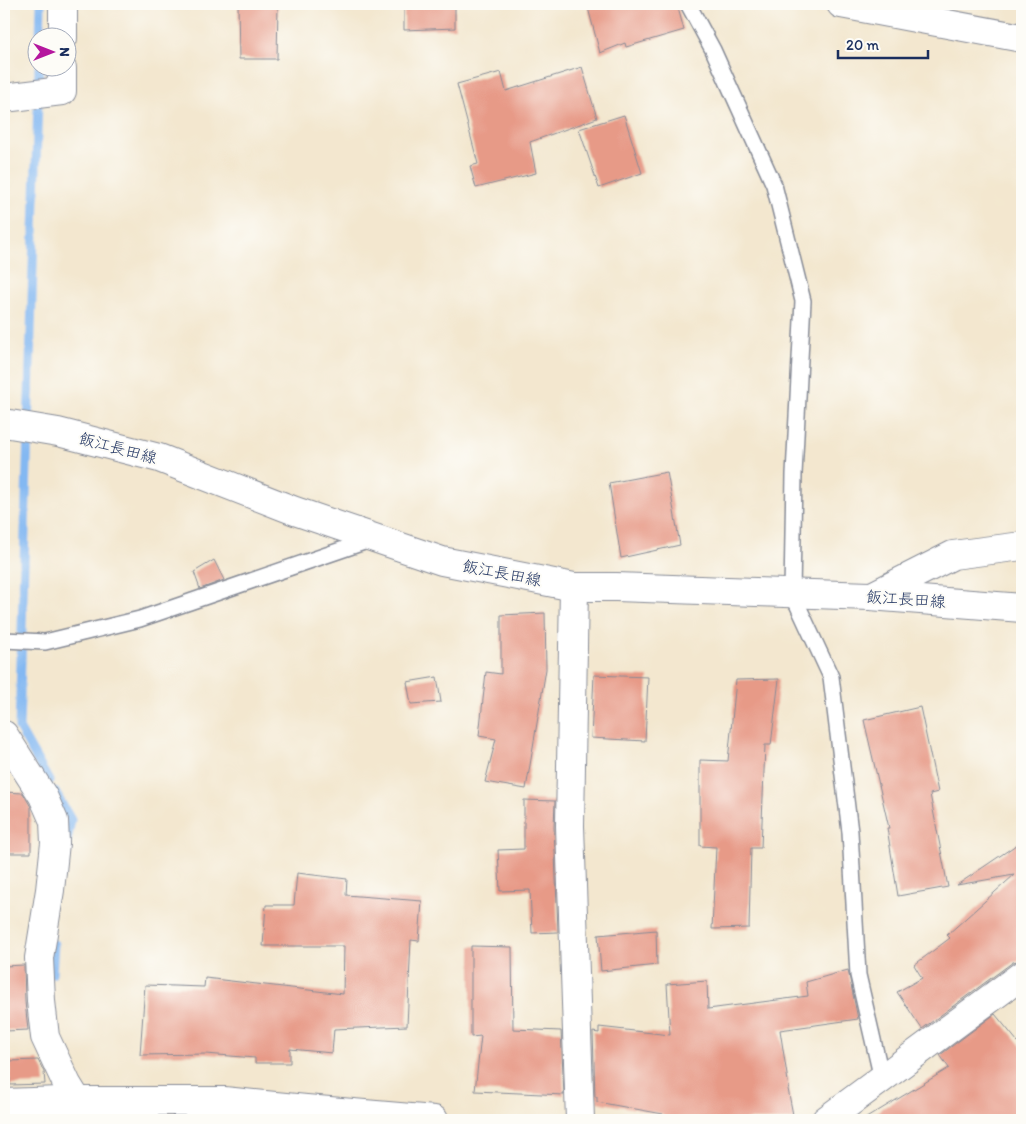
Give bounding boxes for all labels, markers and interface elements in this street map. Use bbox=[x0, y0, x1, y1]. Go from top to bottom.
north arrow bbox=[28, 28, 78, 78]
scale bar bbox=[838, 28, 928, 60]
text: 20 m bbox=[846, 36, 880, 54]
text: N bbox=[56, 47, 73, 57]
street label: 飯江長田線 bbox=[77, 428, 159, 468]
street label: 飯江長田線 bbox=[461, 556, 543, 590]
street label: 飯江長田線 bbox=[865, 587, 947, 611]

